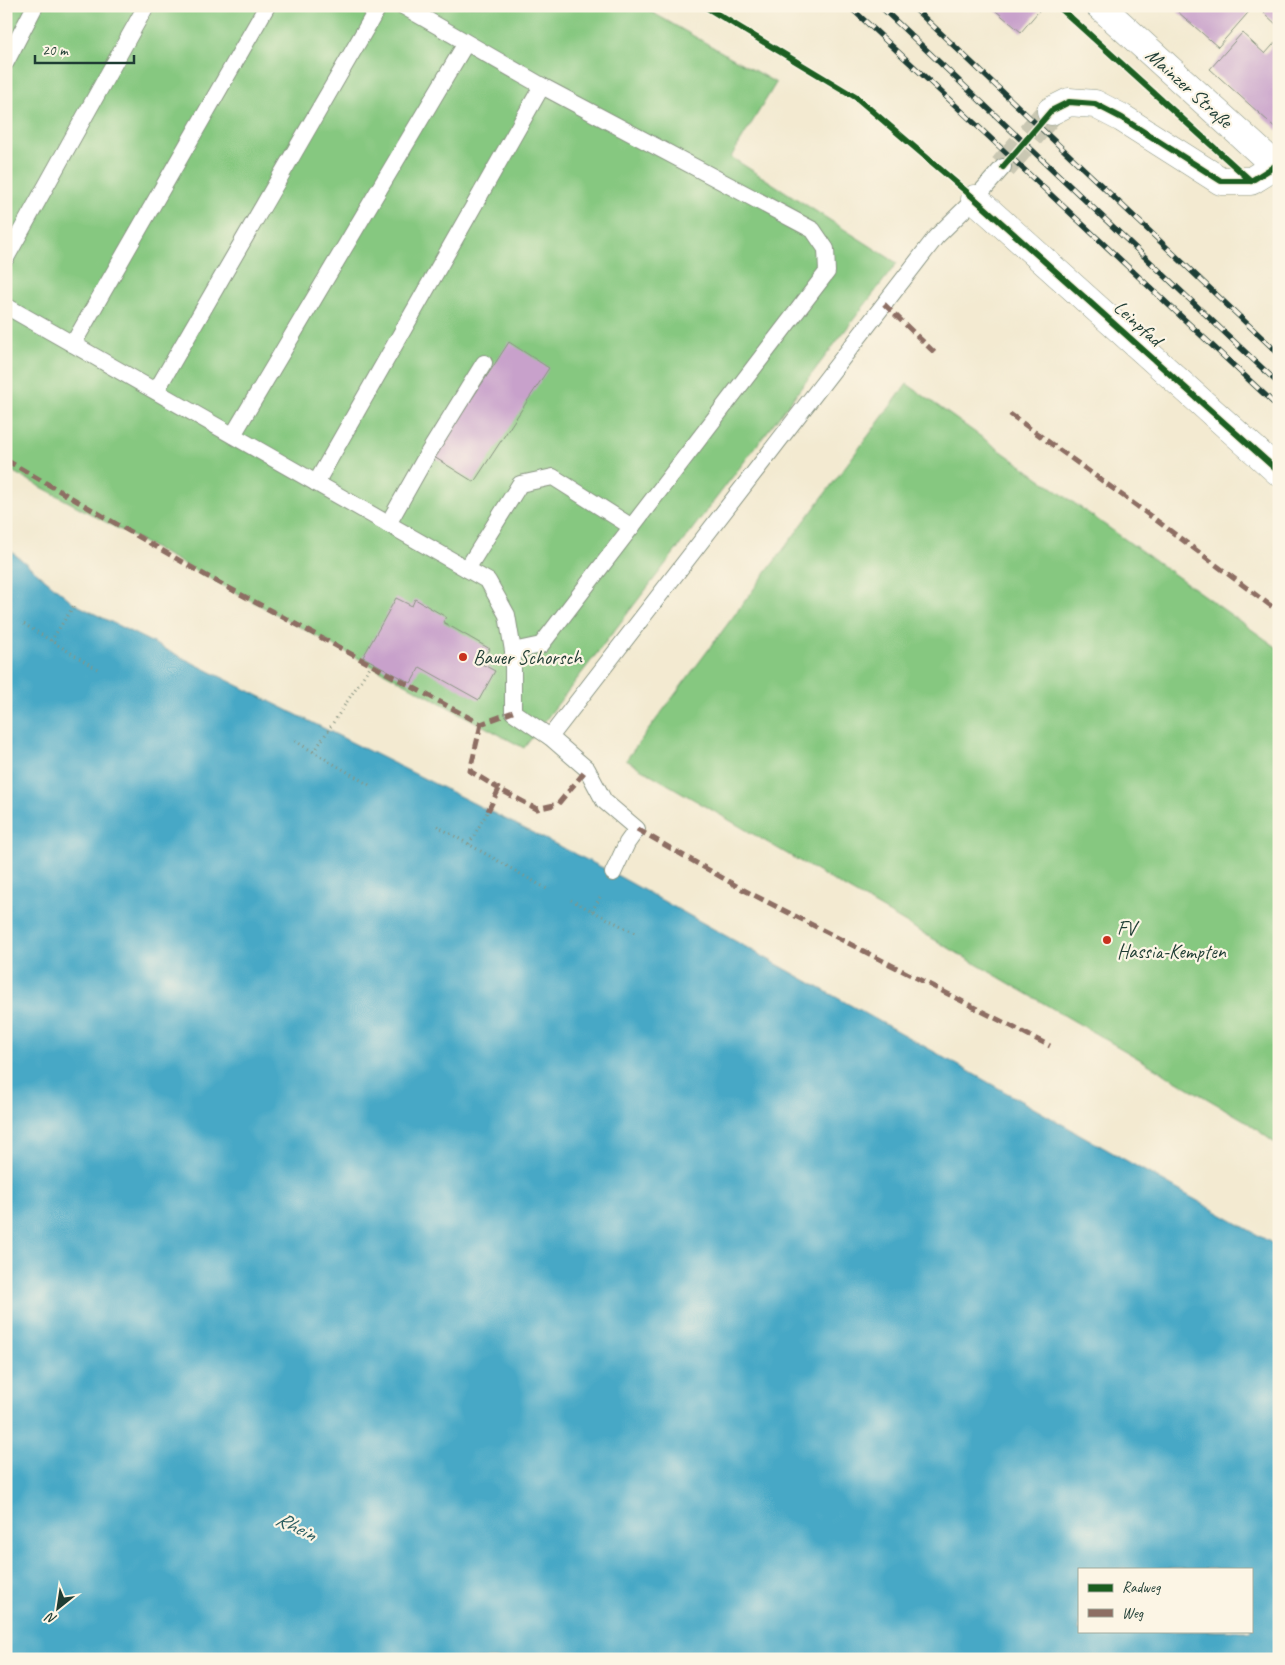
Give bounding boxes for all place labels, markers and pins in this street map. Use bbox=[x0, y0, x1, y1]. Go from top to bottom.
place label: Bauer Schorsch bbox=[473, 645, 583, 670]
marker: Bauer Schorsch bbox=[457, 651, 469, 663]
place label: FV Hassia-Kempten bbox=[1117, 916, 1227, 964]
marker: FV Hassia-Kempten bbox=[1101, 934, 1113, 946]

